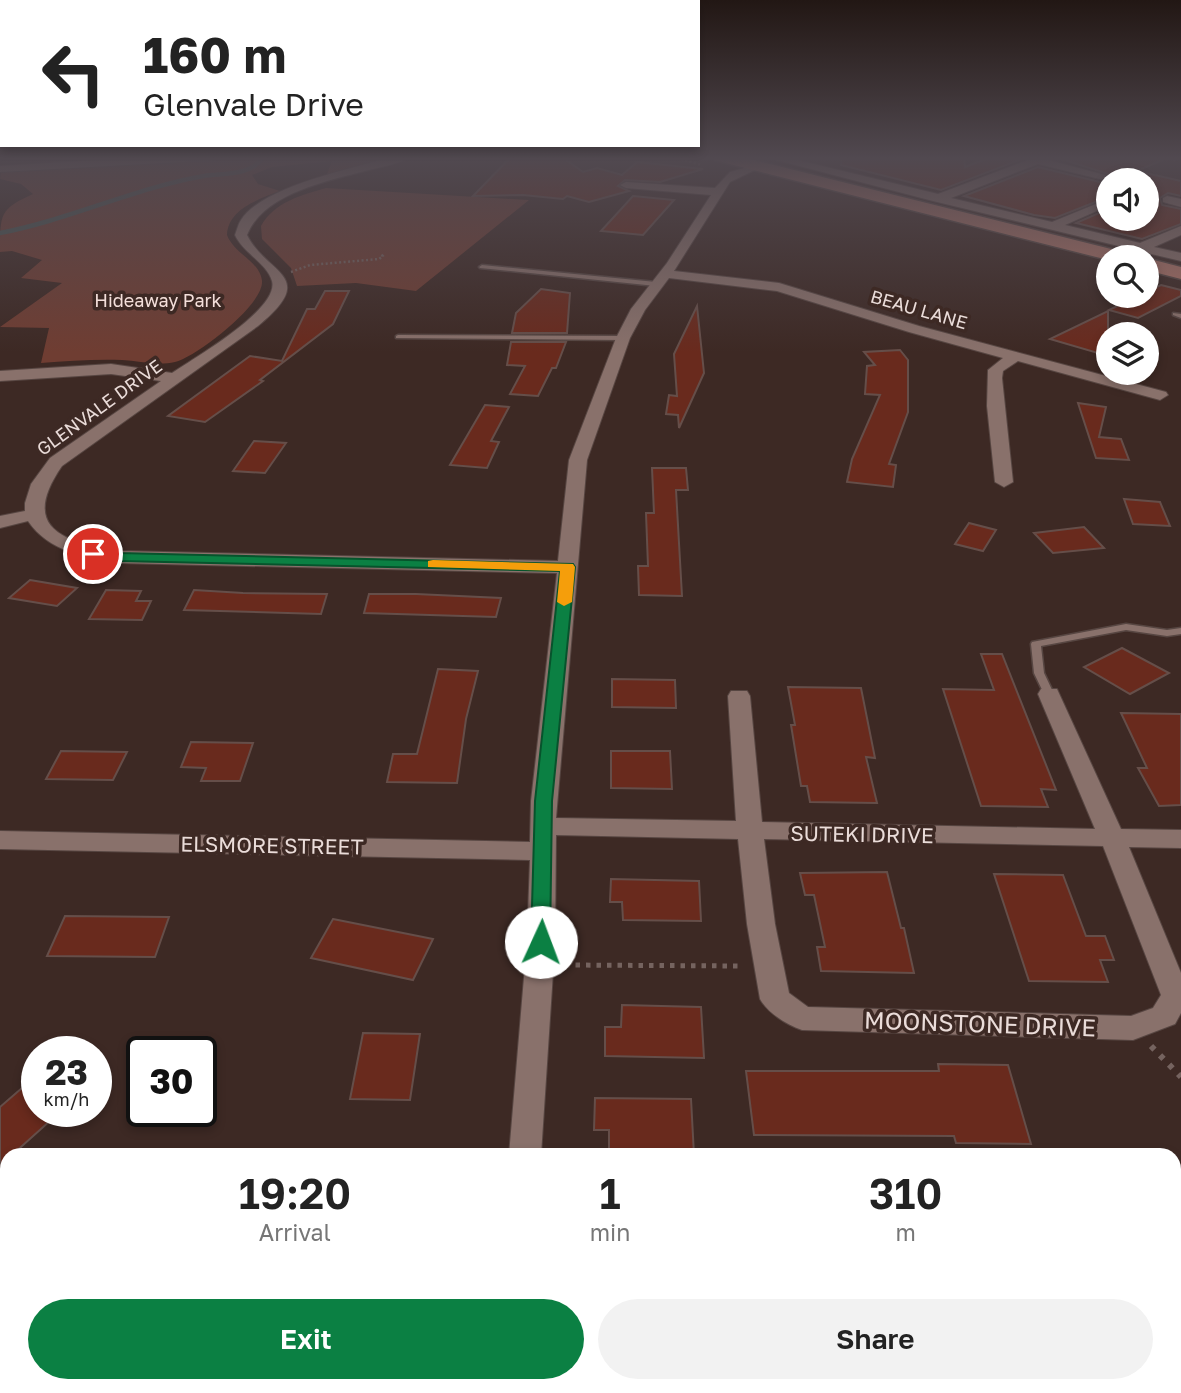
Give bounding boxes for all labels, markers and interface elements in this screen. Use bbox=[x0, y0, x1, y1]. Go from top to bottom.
text: 160 m bbox=[143, 25, 286, 84]
icon: left bbox=[28, 28, 119, 119]
text: Glenvale Drive bbox=[143, 85, 364, 123]
map controls bbox=[1096, 168, 1159, 385]
button: sound bbox=[1096, 168, 1159, 231]
button: search bbox=[1096, 245, 1159, 308]
street label: BEAU LANE bbox=[868, 285, 970, 333]
park label: Hideaway Park bbox=[94, 289, 222, 311]
button: layers bbox=[1096, 322, 1159, 385]
street label: GLENVALE DRIVE bbox=[32, 354, 166, 460]
pin bbox=[63, 524, 123, 584]
icon: arrive bbox=[74, 535, 112, 573]
street label: SUTEKI DRIVE bbox=[790, 820, 934, 848]
street label: ELSMORE STREET bbox=[180, 830, 364, 860]
position arrow bbox=[504, 905, 578, 979]
street label: MOONSTONE DRIVE bbox=[864, 1004, 1096, 1042]
speed limit sign: 30 bbox=[126, 1036, 217, 1127]
text: 23 bbox=[45, 1051, 88, 1093]
text: km/h bbox=[44, 1088, 89, 1110]
text: 19:20 bbox=[239, 1168, 351, 1218]
text: 1 bbox=[599, 1168, 621, 1218]
text: 310 bbox=[869, 1168, 942, 1218]
text: Arrival bbox=[259, 1218, 331, 1246]
text: min bbox=[590, 1218, 630, 1246]
text: m bbox=[895, 1218, 916, 1246]
button: Exit bbox=[28, 1299, 584, 1379]
button: Share bbox=[598, 1299, 1153, 1379]

